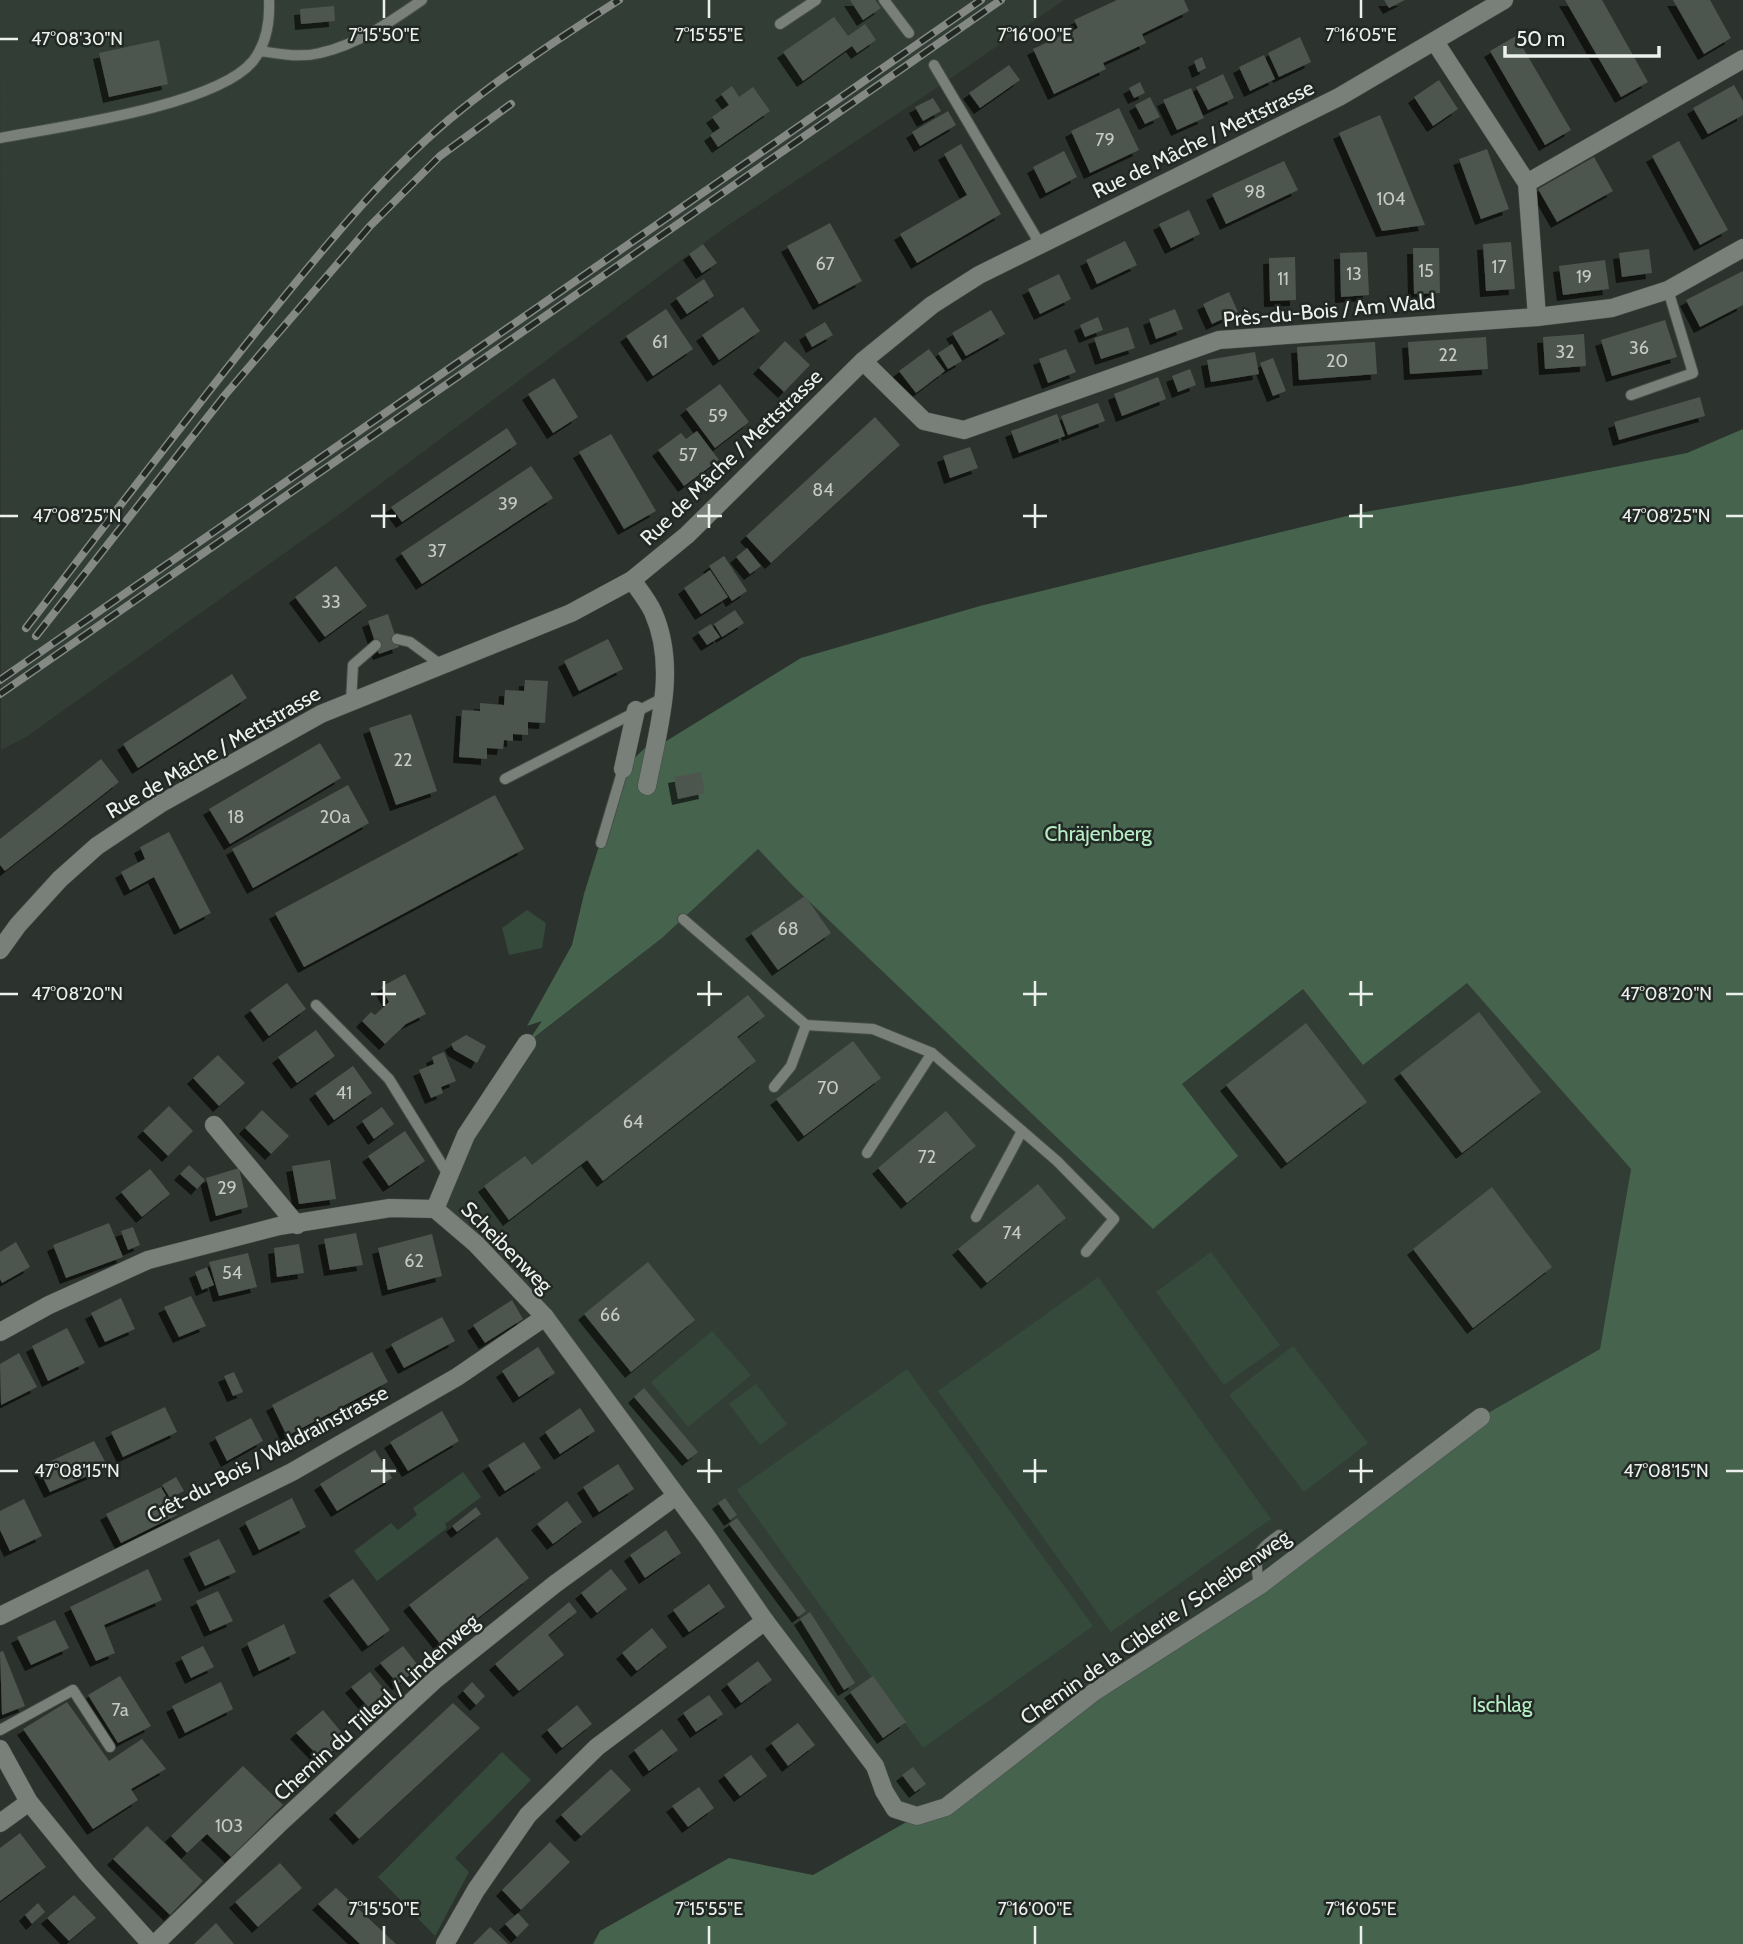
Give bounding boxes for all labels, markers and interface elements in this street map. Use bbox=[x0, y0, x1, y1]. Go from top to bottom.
scale bar bbox=[1505, 14, 1659, 58]
text: 7°15'50"E bbox=[348, 24, 420, 46]
text: 7°15'55"E bbox=[675, 24, 743, 46]
text: 7°16'00"E bbox=[998, 24, 1072, 46]
text: 7°16'05"E bbox=[1325, 24, 1397, 46]
text: 50 m bbox=[1516, 26, 1565, 51]
text: 47°08'30"N bbox=[31, 28, 123, 50]
street label: Rue de Mâche / Mettstrasse bbox=[1088, 74, 1318, 204]
house number: 79 bbox=[1095, 129, 1115, 151]
house number: 98 bbox=[1244, 181, 1266, 203]
house number: 104 bbox=[1377, 188, 1405, 210]
house number: 67 bbox=[815, 253, 835, 275]
house number: 17 bbox=[1492, 256, 1506, 278]
house number: 15 bbox=[1418, 260, 1434, 282]
house number: 13 bbox=[1346, 263, 1362, 285]
house number: 19 bbox=[1576, 266, 1592, 288]
house number: 11 bbox=[1277, 268, 1289, 290]
street label: Près-du-Bois / Am Wald bbox=[1222, 288, 1436, 332]
house number: 61 bbox=[652, 331, 668, 353]
house number: 36 bbox=[1629, 337, 1649, 359]
house number: 32 bbox=[1555, 341, 1575, 363]
house number: 22 bbox=[1439, 344, 1457, 366]
house number: 20 bbox=[1326, 350, 1348, 372]
street label: Rue de Mâche / Mettstrasse bbox=[635, 363, 827, 550]
house number: 59 bbox=[708, 405, 728, 427]
house number: 57 bbox=[679, 444, 697, 466]
house number: 84 bbox=[812, 479, 834, 501]
house number: 39 bbox=[498, 493, 518, 515]
text: 47°08'25"N bbox=[33, 505, 121, 527]
text: 47°08'25"N bbox=[1622, 505, 1710, 527]
house number: 37 bbox=[428, 540, 446, 562]
house number: 33 bbox=[321, 591, 341, 613]
street label: Rue de Mâche / Mettstrasse bbox=[101, 680, 325, 824]
house number: 22 bbox=[394, 749, 412, 771]
house number: 18 bbox=[228, 806, 244, 828]
house number: 20a bbox=[320, 806, 351, 828]
park label: Chräjenberg bbox=[1044, 821, 1152, 847]
house number: 68 bbox=[777, 918, 799, 940]
text: 47°08'20"N bbox=[31, 983, 123, 1005]
text: 47°08'20"N bbox=[1620, 983, 1712, 1005]
house number: 70 bbox=[817, 1077, 839, 1099]
house number: 41 bbox=[336, 1082, 352, 1104]
house number: 64 bbox=[623, 1111, 643, 1133]
house number: 72 bbox=[918, 1146, 936, 1168]
house number: 29 bbox=[217, 1177, 237, 1199]
street label: Scheibenweg bbox=[456, 1196, 558, 1298]
house number: 74 bbox=[1003, 1222, 1021, 1244]
house number: 62 bbox=[404, 1250, 424, 1272]
house number: 54 bbox=[222, 1262, 242, 1284]
house number: 66 bbox=[600, 1304, 620, 1326]
street label: Crêt-du-Bois / Waldrainstrasse bbox=[142, 1380, 392, 1528]
text: 47°08'15"N bbox=[34, 1460, 120, 1482]
text: 47°08'15"N bbox=[1623, 1460, 1709, 1482]
street label: Chemin de la Ciblerie / Scheibenweg bbox=[1015, 1524, 1295, 1730]
street label: Chemin du Tilleul / Lindenweg bbox=[268, 1608, 484, 1806]
park label: Ischlag bbox=[1472, 1692, 1533, 1717]
house number: 7a bbox=[111, 1699, 129, 1721]
house number: 103 bbox=[215, 1815, 243, 1837]
text: 7°15'50"E bbox=[348, 1898, 420, 1920]
text: 7°15'55"E bbox=[675, 1898, 743, 1920]
text: 7°16'00"E bbox=[998, 1898, 1072, 1920]
text: 7°16'05"E bbox=[1325, 1898, 1397, 1920]

